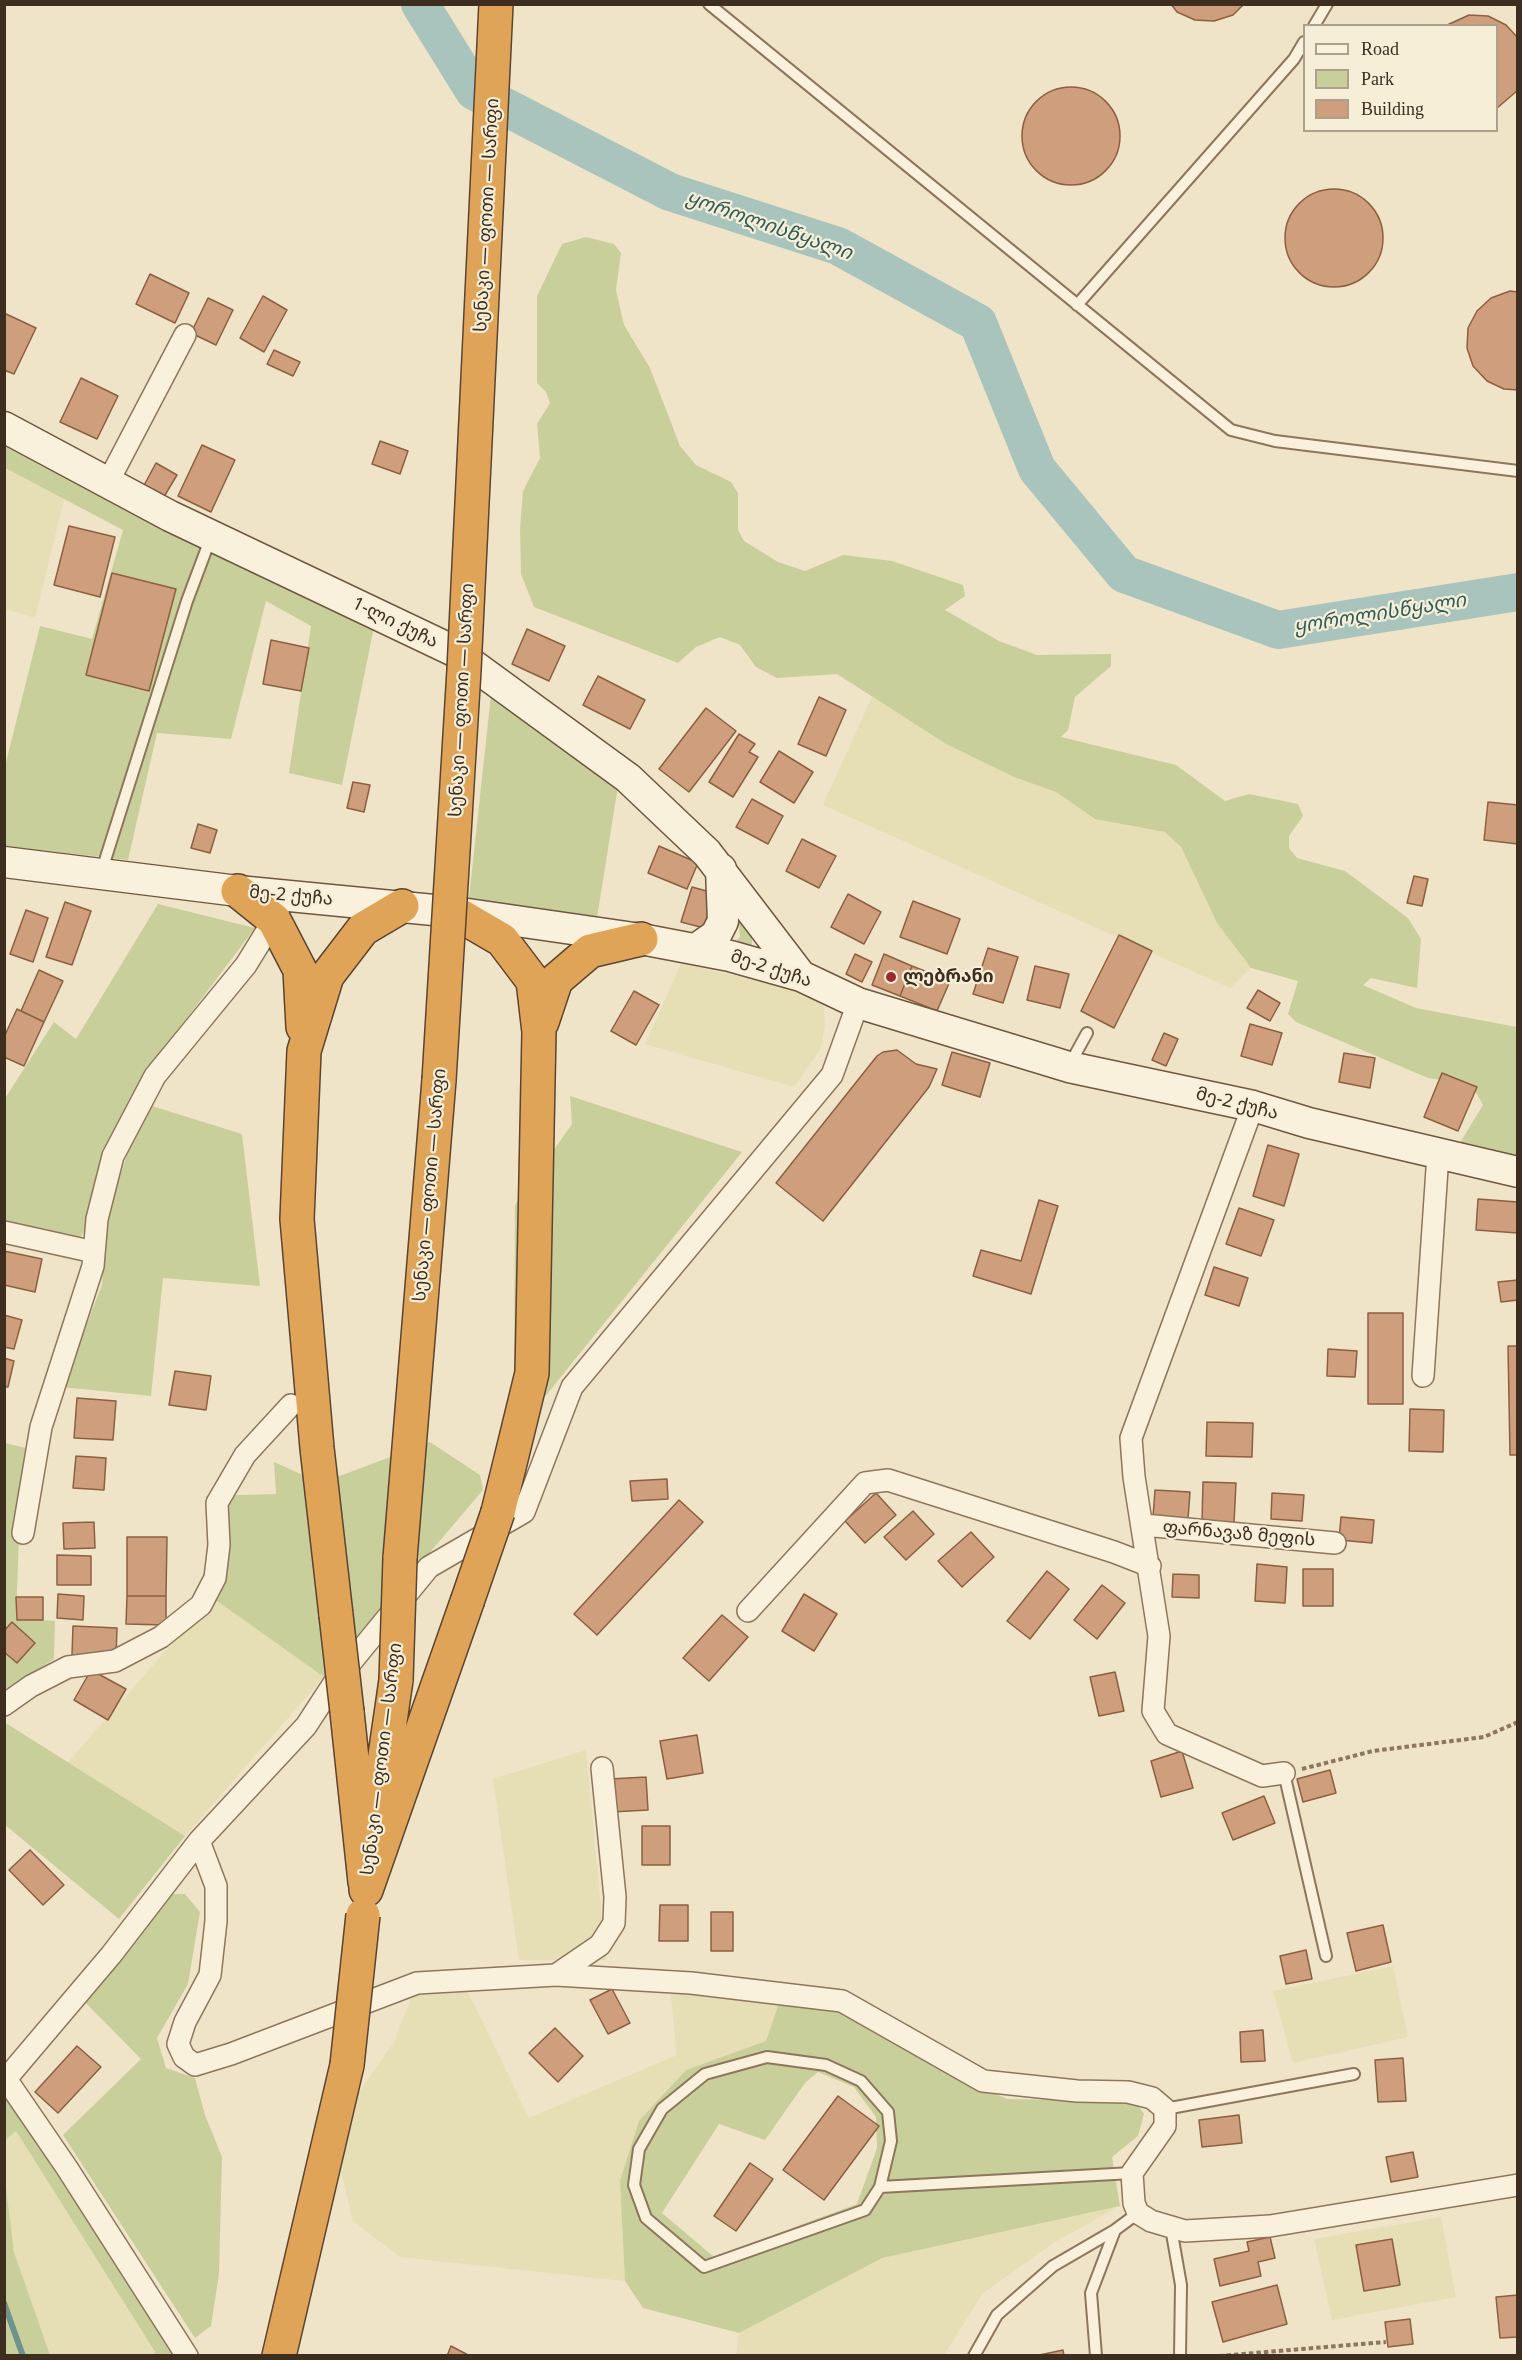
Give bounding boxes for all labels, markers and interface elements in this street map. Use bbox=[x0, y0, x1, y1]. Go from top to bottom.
legend bbox=[1303, 24, 1498, 132]
text: Road bbox=[1361, 39, 1399, 59]
text: Park bbox=[1361, 69, 1394, 89]
street label: სენაკი — ფოთი — სარფი bbox=[470, 98, 504, 332]
text: Building bbox=[1361, 99, 1424, 119]
water label: ყოროლისწყალი bbox=[683, 186, 855, 266]
street label: სენაკი — ფოთი — სარფი bbox=[445, 583, 479, 817]
water label: ყოროლისწყალი bbox=[1292, 589, 1468, 639]
street label: 1-ლი ქუჩა bbox=[349, 593, 441, 653]
street label: მე-2 ქუჩა bbox=[248, 882, 334, 910]
street label: მე-2 ქუჩა bbox=[728, 946, 814, 992]
place label: ლებრანი bbox=[903, 966, 994, 988]
marker: ლებრანი bbox=[884, 970, 898, 984]
street label: სენაკი — ფოთი — სარფი bbox=[409, 1067, 451, 1303]
street label: მე-2 ქუჩა bbox=[1194, 1083, 1280, 1125]
street label: ფარნავაზ მეფის bbox=[1162, 1517, 1316, 1551]
street label: სენაკი — ფოთი — სარფი bbox=[357, 1642, 407, 1876]

